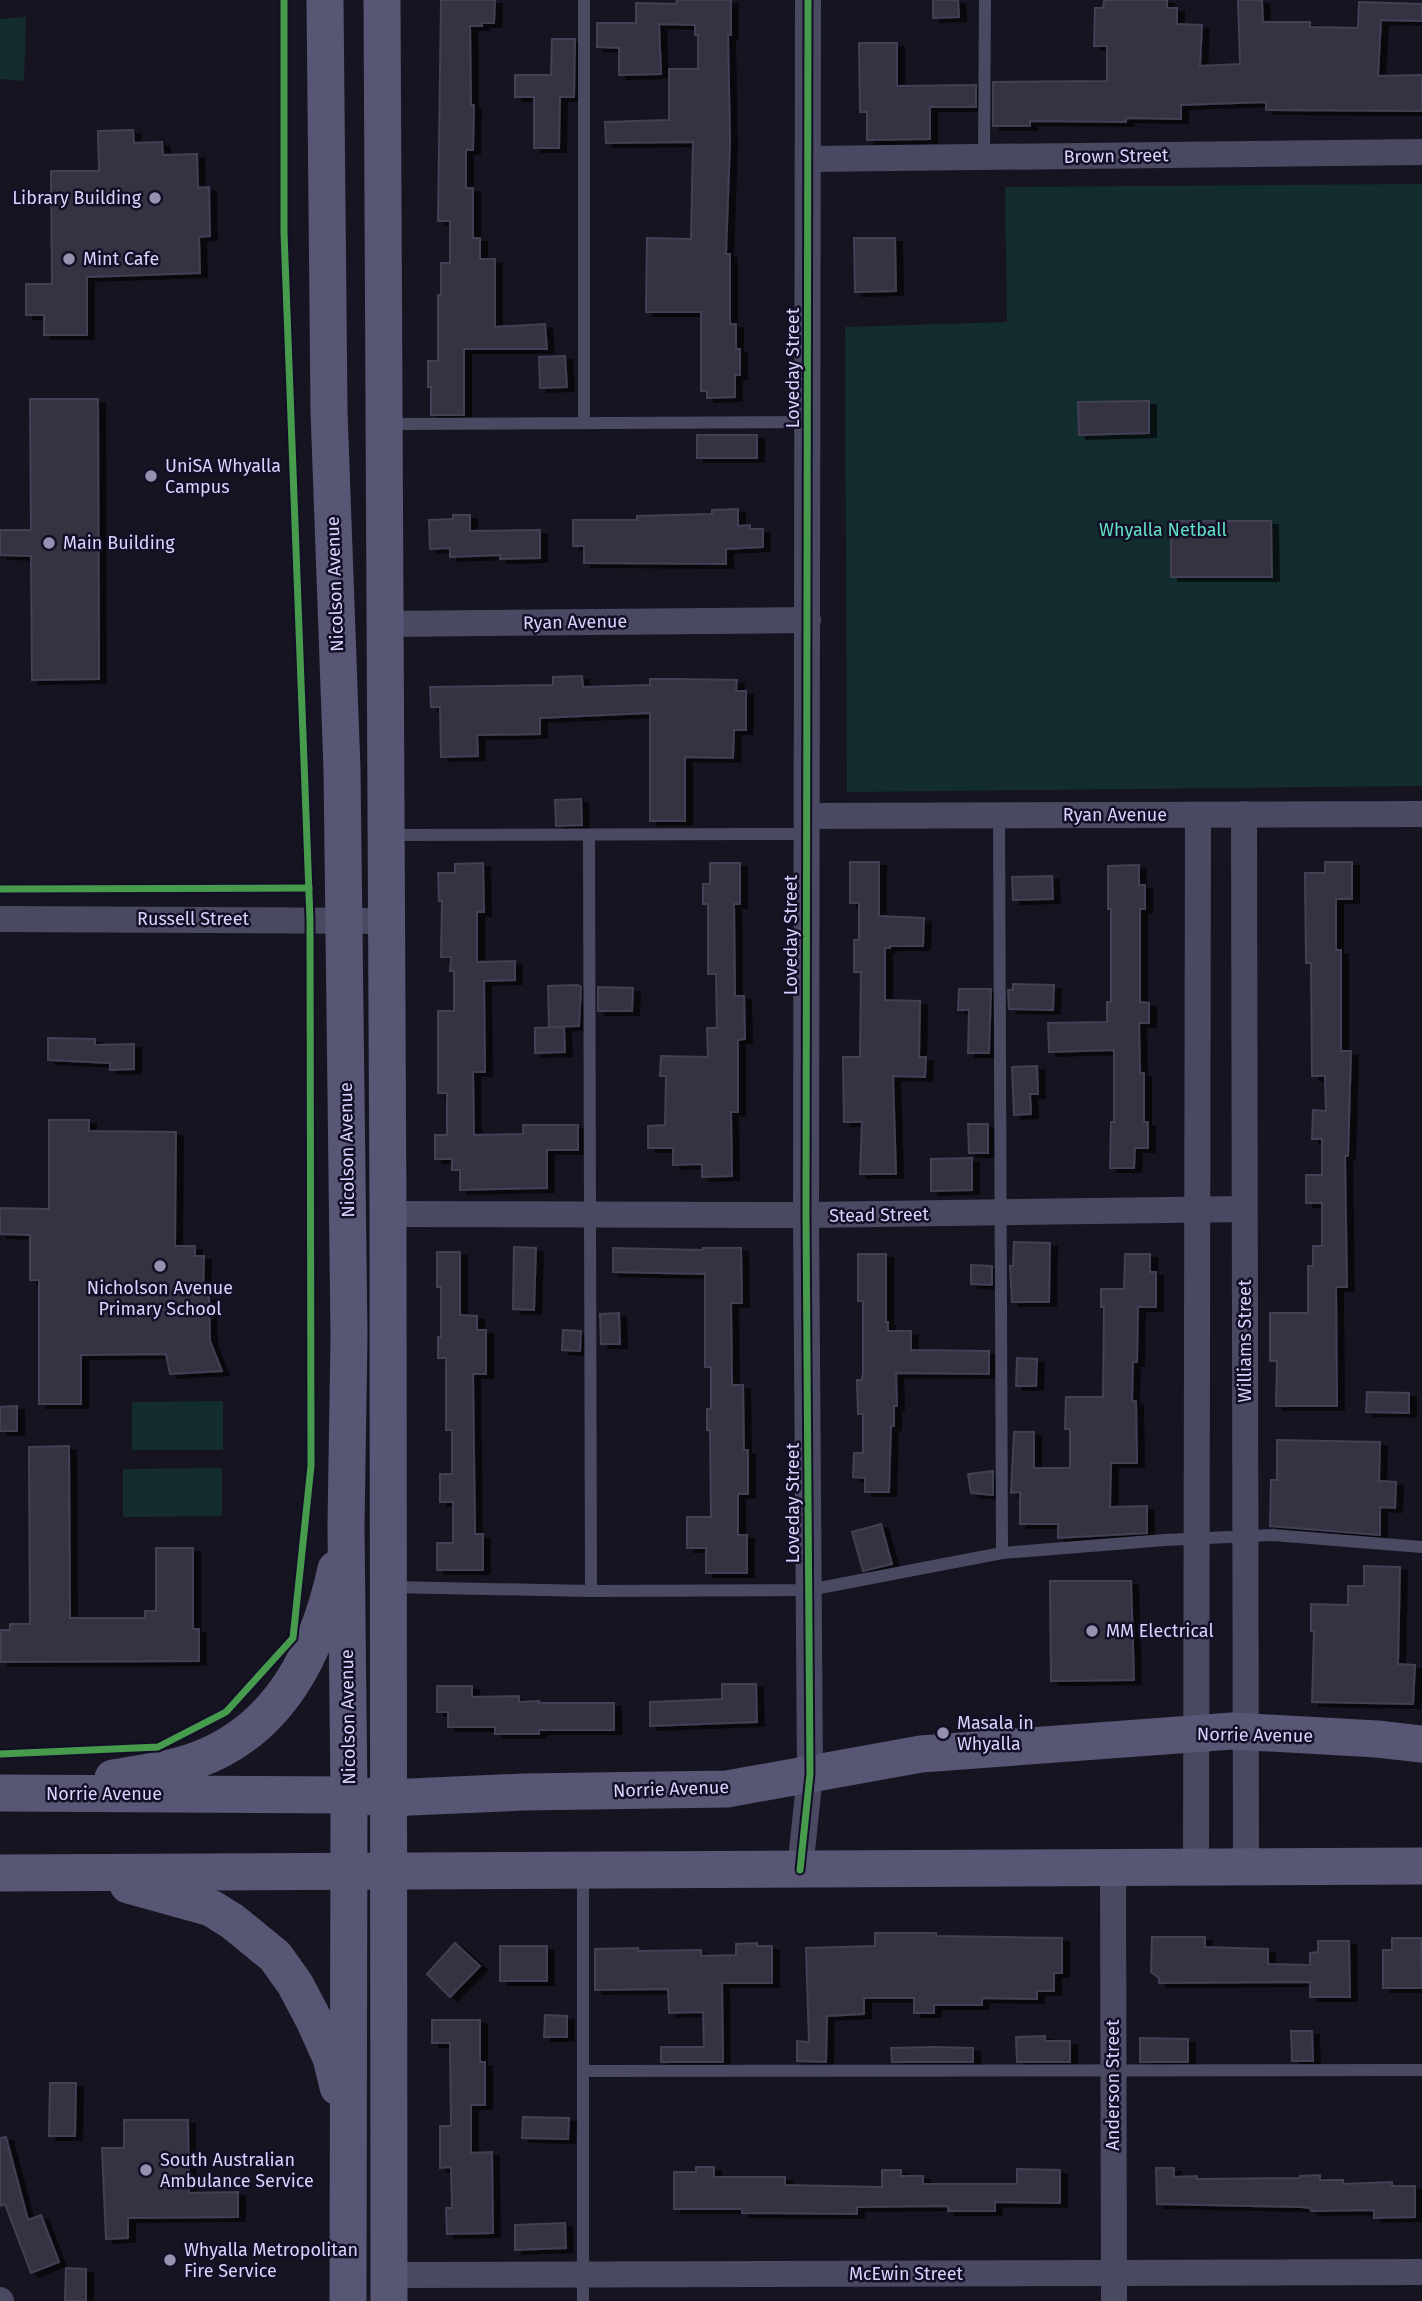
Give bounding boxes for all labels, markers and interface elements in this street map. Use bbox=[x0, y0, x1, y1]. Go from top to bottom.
street label: Brown Street bbox=[1063, 144, 1169, 168]
place label: Library Building bbox=[12, 187, 142, 209]
marker: Library Building bbox=[147, 190, 163, 206]
place label: Mint Cafe bbox=[83, 248, 159, 270]
marker: Mint Cafe bbox=[61, 251, 77, 267]
street label: Loveday Street bbox=[782, 307, 804, 428]
place label: UniSA Whyalla Campus bbox=[165, 455, 281, 498]
marker: UniSA Whyalla Campus bbox=[143, 468, 159, 484]
street label: Nicolson Avenue bbox=[322, 516, 348, 652]
park label: Whyalla Netball bbox=[1099, 519, 1227, 541]
place label: Main Building bbox=[63, 532, 175, 554]
marker: Main Building bbox=[41, 535, 57, 551]
street label: Ryan Avenue bbox=[523, 610, 627, 634]
street label: Ryan Avenue bbox=[1063, 804, 1167, 826]
street label: Loveday Street bbox=[780, 874, 802, 995]
street label: Russell Street bbox=[137, 908, 249, 930]
street label: Nicolson Avenue bbox=[335, 1082, 359, 1218]
street label: Stead Street bbox=[829, 1203, 930, 1227]
marker: Nicholson Avenue Primary School bbox=[152, 1258, 168, 1274]
place label: Nicholson Avenue Primary School bbox=[87, 1277, 233, 1320]
street label: Williams Street bbox=[1234, 1279, 1256, 1402]
street label: Loveday Street bbox=[782, 1442, 804, 1563]
place label: MM Electrical bbox=[1106, 1620, 1214, 1642]
marker: MM Electrical bbox=[1084, 1623, 1100, 1639]
street label: Nicolson Avenue bbox=[336, 1649, 360, 1785]
place label: Masala in Whyalla bbox=[957, 1712, 1034, 1755]
street label: Norrie Avenue bbox=[1197, 1723, 1313, 1747]
marker: Masala in Whyalla bbox=[935, 1725, 951, 1741]
street label: Norrie Avenue bbox=[613, 1776, 729, 1802]
street label: Norrie Avenue bbox=[46, 1783, 162, 1805]
street label: Anderson Street bbox=[1102, 2019, 1124, 2151]
place label: South Australian Ambulance Service bbox=[160, 2149, 314, 2192]
marker: South Australian Ambulance Service bbox=[138, 2162, 154, 2178]
place label: Whyalla Metropolitan Fire Service bbox=[184, 2239, 358, 2282]
marker: Whyalla Metropolitan Fire Service bbox=[162, 2252, 178, 2268]
street label: McEwin Street bbox=[849, 2263, 964, 2285]

